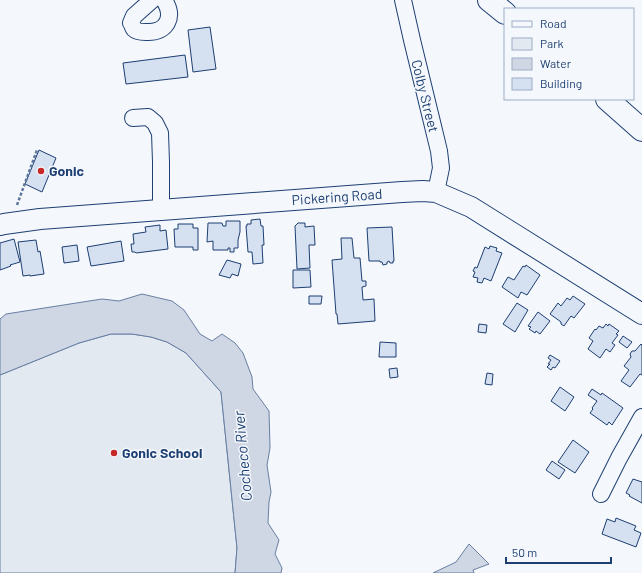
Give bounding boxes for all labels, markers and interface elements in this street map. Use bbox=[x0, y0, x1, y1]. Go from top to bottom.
legend bbox=[504, 8, 634, 100]
text: Road bbox=[540, 16, 567, 30]
text: Park bbox=[540, 36, 564, 50]
text: Water bbox=[540, 56, 572, 70]
street label: Colby Street bbox=[408, 58, 443, 134]
text: Building bbox=[540, 76, 582, 90]
place label: Gonic bbox=[49, 162, 85, 179]
marker: Gonic bbox=[36, 166, 46, 176]
street label: Pickering Road bbox=[291, 185, 383, 208]
water label: Cocheco River bbox=[229, 410, 255, 502]
place label: Gonic School bbox=[122, 444, 202, 461]
marker: Gonic School bbox=[109, 448, 119, 458]
scale bar bbox=[506, 539, 611, 565]
text: 50 m bbox=[512, 545, 537, 559]

